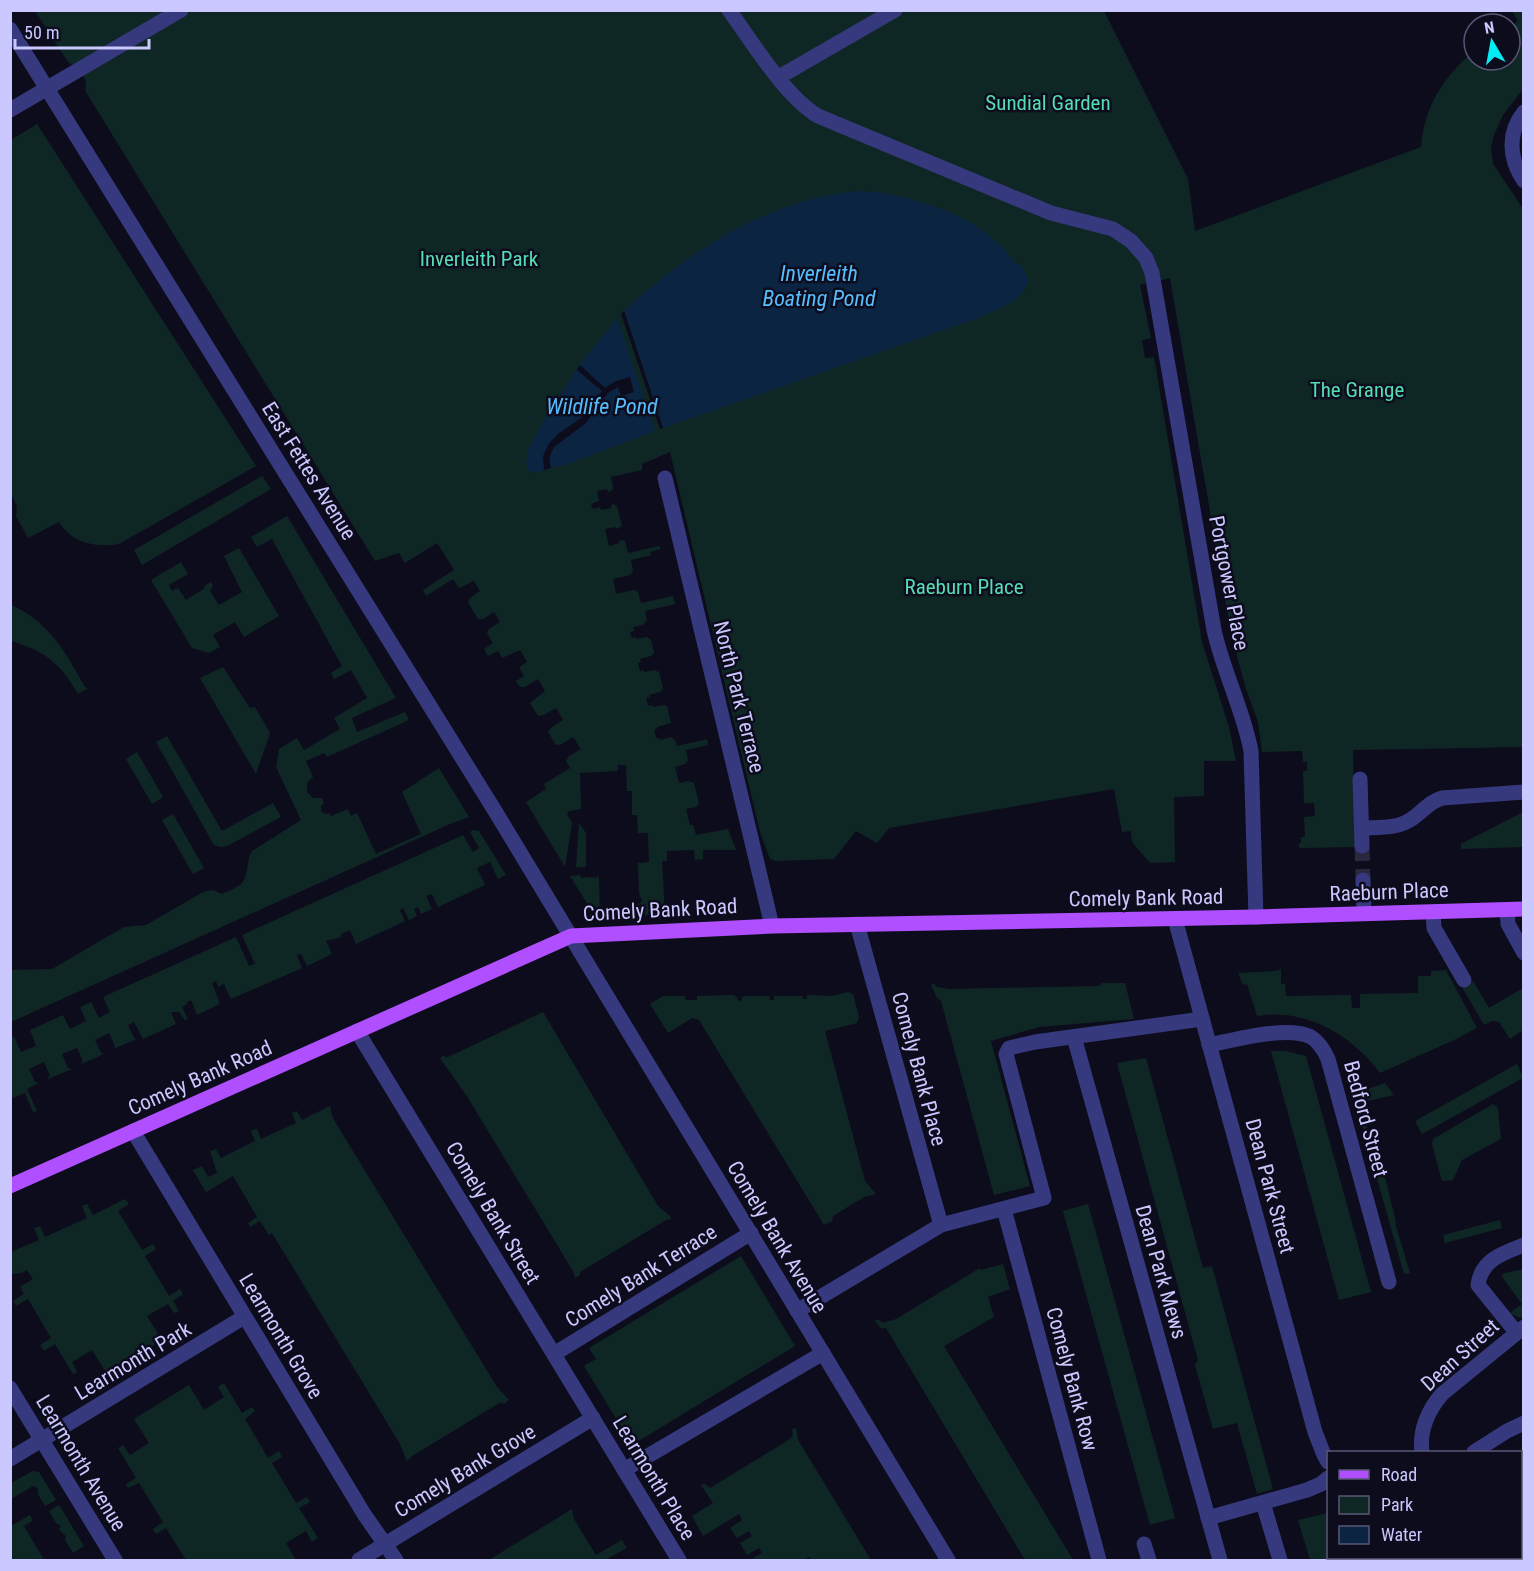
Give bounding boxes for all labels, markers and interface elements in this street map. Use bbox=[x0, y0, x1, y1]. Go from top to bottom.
scale bar bbox=[15, 12, 148, 50]
north arrow bbox=[1462, 12, 1522, 72]
text: N bbox=[1483, 18, 1496, 38]
text: 50 m bbox=[24, 22, 59, 43]
park label: Sundial Garden bbox=[985, 91, 1111, 115]
park label: Inverleith Park bbox=[420, 247, 539, 271]
water label: Inverleith Boating Pond bbox=[763, 261, 876, 311]
park label: The Grange bbox=[1310, 378, 1404, 402]
water label: Wildlife Pond bbox=[546, 394, 658, 419]
street label: East Fettes Avenue bbox=[257, 398, 361, 544]
street label: Portgower Place bbox=[1204, 514, 1254, 653]
park label: Raeburn Place bbox=[904, 575, 1024, 599]
street label: North Park Terrace bbox=[709, 619, 769, 775]
street label: Raeburn Place bbox=[1329, 878, 1449, 906]
street label: Comely Bank Road bbox=[1068, 885, 1224, 911]
street label: Comely Bank Road bbox=[582, 894, 738, 926]
street label: Comely Bank Place bbox=[887, 989, 951, 1149]
street label: Comely Bank Road bbox=[124, 1036, 276, 1120]
street label: Bedford Street bbox=[1339, 1058, 1393, 1180]
street label: Dean Park Street bbox=[1241, 1116, 1299, 1256]
street label: Comely Bank Street bbox=[441, 1138, 545, 1288]
street label: Comely Bank Avenue bbox=[722, 1157, 832, 1317]
street label: Dean Park Mews bbox=[1130, 1202, 1192, 1342]
street label: Comely Bank Terrace bbox=[561, 1220, 721, 1332]
street label: Learmonth Grove bbox=[234, 1269, 328, 1403]
street label: Comely Bank Row bbox=[1041, 1305, 1103, 1454]
street label: Dean Street bbox=[1416, 1314, 1504, 1396]
street label: Learmonth Park bbox=[70, 1317, 196, 1405]
street label: Learmonth Avenue bbox=[31, 1391, 131, 1536]
street label: Learmonth Place bbox=[608, 1412, 700, 1544]
street label: Comely Bank Grove bbox=[390, 1419, 540, 1523]
legend bbox=[1327, 1451, 1522, 1559]
text: Road bbox=[1381, 1464, 1417, 1485]
text: Park bbox=[1381, 1494, 1413, 1515]
text: Water bbox=[1381, 1524, 1423, 1545]

